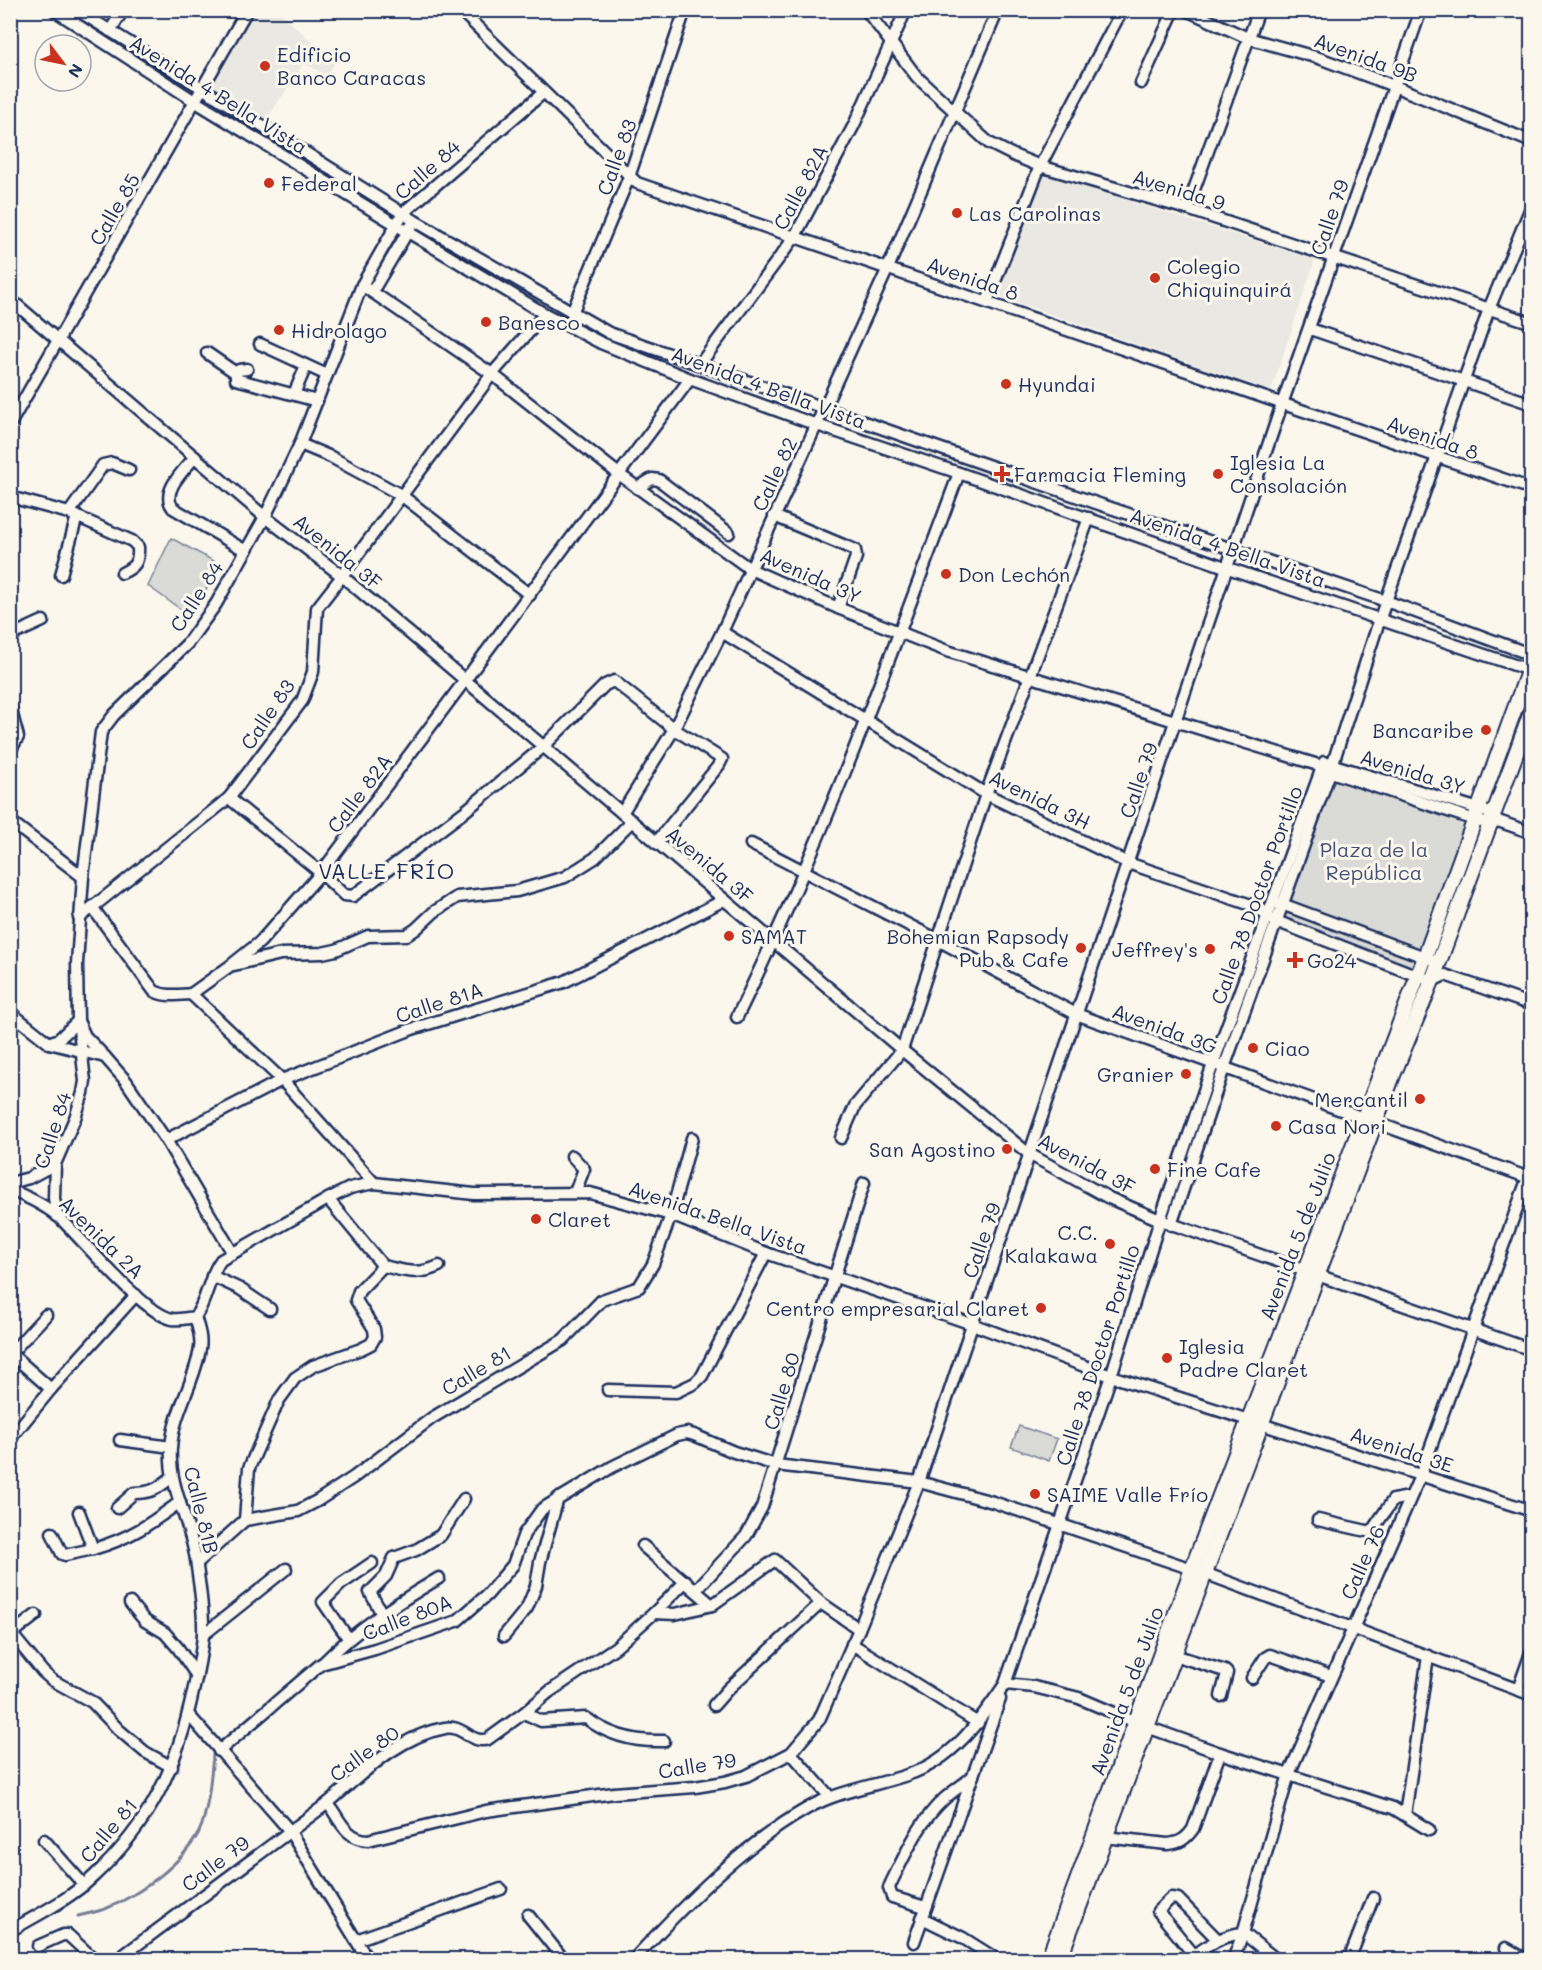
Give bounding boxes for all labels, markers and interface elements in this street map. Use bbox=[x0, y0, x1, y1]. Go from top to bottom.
street label: Avenida 9B bbox=[1311, 26, 1421, 88]
street label: Avenida 4 Bella Vista bbox=[125, 29, 313, 159]
north arrow bbox=[33, 33, 93, 93]
place label: Edificio Banco Caracas bbox=[277, 41, 426, 90]
marker: Edificio Banco Caracas bbox=[258, 59, 272, 73]
text: N bbox=[64, 60, 88, 82]
street label: Calle 83 bbox=[590, 115, 642, 199]
street label: Calle 84 bbox=[389, 133, 466, 205]
street label: Calle 82A bbox=[767, 140, 833, 234]
street label: Avenida 9 bbox=[1130, 163, 1229, 215]
street label: Calle 85 bbox=[83, 168, 145, 250]
place label: Federal bbox=[281, 170, 357, 196]
street label: Calle 79 bbox=[1304, 175, 1354, 258]
marker: Federal bbox=[262, 176, 276, 190]
place label: Las Carolinas bbox=[969, 200, 1101, 226]
marker: Las Carolinas bbox=[950, 206, 964, 220]
street label: Avenida 8 bbox=[924, 250, 1022, 306]
place label: Colegio Chiquinquirá bbox=[1167, 253, 1292, 302]
marker: Colegio Chiquinquirá bbox=[1148, 271, 1162, 285]
place label: Banesco bbox=[498, 309, 580, 335]
marker: Banesco bbox=[479, 315, 493, 329]
place label: Hidrolago bbox=[291, 317, 387, 343]
marker: Hidrolago bbox=[272, 323, 286, 337]
street label: Avenida 4 Bella Vista bbox=[668, 340, 870, 434]
place label: Hyundai bbox=[1018, 371, 1096, 397]
marker: Hyundai bbox=[999, 377, 1013, 391]
street label: Avenida 8 bbox=[1384, 409, 1482, 465]
street label: Calle 82 bbox=[746, 433, 802, 515]
place label: Iglesia La Consolación bbox=[1230, 449, 1347, 498]
place label: Farmacia Fleming bbox=[1014, 461, 1186, 487]
marker: Farmacia Fleming bbox=[995, 467, 1009, 481]
marker: Iglesia La Consolación bbox=[1211, 467, 1225, 481]
street label: Avenida 4 Bella Vista bbox=[1127, 501, 1329, 593]
street label: Avenida 3F bbox=[288, 507, 388, 595]
street label: Avenida 3Y bbox=[756, 541, 866, 609]
street label: Calle 84 bbox=[163, 555, 229, 636]
place label: Don Lechón bbox=[958, 561, 1070, 587]
marker: Don Lechón bbox=[939, 567, 953, 581]
street label: Calle 83 bbox=[234, 674, 300, 754]
place label: Bancaribe bbox=[1373, 717, 1474, 743]
marker: Bancaribe bbox=[1479, 723, 1493, 737]
street label: Calle 79 bbox=[1113, 738, 1163, 821]
street label: Avenida 3Y bbox=[1357, 743, 1469, 799]
street label: Calle 82A bbox=[321, 748, 397, 838]
street label: Avenida 3H bbox=[985, 763, 1095, 835]
street label: Calle 78 Doctor Portillo bbox=[1204, 782, 1308, 1008]
street label: Avenida 3F bbox=[661, 820, 759, 908]
park label: Plaza de la República bbox=[1320, 836, 1428, 885]
district label: VALLE FRÍO bbox=[318, 856, 456, 885]
place label: SAMAT bbox=[741, 923, 807, 949]
place label: Bohemian Rapsody Pub & Cafe bbox=[887, 923, 1069, 972]
marker: SAMAT bbox=[722, 929, 736, 943]
place label: Jeffrey's bbox=[1112, 936, 1198, 962]
marker: Bohemian Rapsody Pub & Cafe bbox=[1074, 941, 1088, 955]
marker: Jeffrey's bbox=[1203, 942, 1217, 956]
place label: Go24 bbox=[1307, 947, 1357, 973]
marker: Go24 bbox=[1288, 953, 1302, 967]
street label: Calle 81A bbox=[392, 976, 486, 1028]
street label: Avenida 3G bbox=[1109, 997, 1221, 1059]
place label: Ciao bbox=[1265, 1035, 1310, 1061]
marker: Ciao bbox=[1246, 1041, 1260, 1055]
place label: Granier bbox=[1097, 1061, 1174, 1087]
marker: Granier bbox=[1179, 1067, 1193, 1081]
place label: Mercantil bbox=[1314, 1086, 1408, 1112]
street label: Calle 84 bbox=[27, 1088, 77, 1172]
marker: Mercantil bbox=[1413, 1092, 1427, 1106]
place label: Casa Nori bbox=[1288, 1113, 1386, 1139]
marker: Casa Nori bbox=[1269, 1119, 1283, 1133]
street label: Avenida 3F bbox=[1034, 1127, 1140, 1199]
place label: San Agostino bbox=[869, 1136, 995, 1162]
marker: San Agostino bbox=[1000, 1142, 1014, 1156]
street label: Avenida 5 de Julio bbox=[1253, 1148, 1341, 1324]
place label: Fine Cafe bbox=[1167, 1156, 1261, 1182]
marker: Fine Cafe bbox=[1148, 1162, 1162, 1176]
street label: Avenida Bella Vista bbox=[625, 1174, 811, 1260]
street label: Avenida 2A bbox=[54, 1190, 150, 1284]
street label: Calle 79 bbox=[956, 1198, 1006, 1281]
place label: Claret bbox=[548, 1206, 611, 1232]
marker: Claret bbox=[529, 1212, 543, 1226]
place label: C.C. Kalakawa bbox=[1005, 1219, 1098, 1268]
marker: C.C. Kalakawa bbox=[1103, 1237, 1117, 1251]
street label: Calle 78 Doctor Portillo bbox=[1049, 1241, 1145, 1469]
place label: Centro empresarial Claret bbox=[766, 1295, 1029, 1321]
marker: Centro empresarial Claret bbox=[1034, 1301, 1048, 1315]
place label: Iglesia Padre Claret bbox=[1179, 1333, 1308, 1382]
street label: Calle 81 bbox=[436, 1339, 516, 1401]
street label: Calle 80 bbox=[757, 1349, 805, 1433]
marker: Iglesia Padre Claret bbox=[1160, 1351, 1174, 1365]
street label: Avenida 3E bbox=[1347, 1420, 1457, 1478]
street label: Calle 81B bbox=[179, 1464, 225, 1556]
place label: SAIME Valle Frío bbox=[1047, 1481, 1208, 1507]
marker: SAIME Valle Frío bbox=[1028, 1487, 1042, 1501]
street label: Calle 76 bbox=[1334, 1521, 1390, 1603]
street label: Calle 80A bbox=[359, 1588, 455, 1646]
street label: Avenida 5 de Julio bbox=[1083, 1603, 1169, 1779]
street label: Calle 80 bbox=[324, 1719, 404, 1787]
street label: Calle 79 bbox=[656, 1746, 738, 1784]
street label: Calle 81 bbox=[73, 1792, 143, 1868]
street label: Calle 79 bbox=[176, 1829, 254, 1897]

